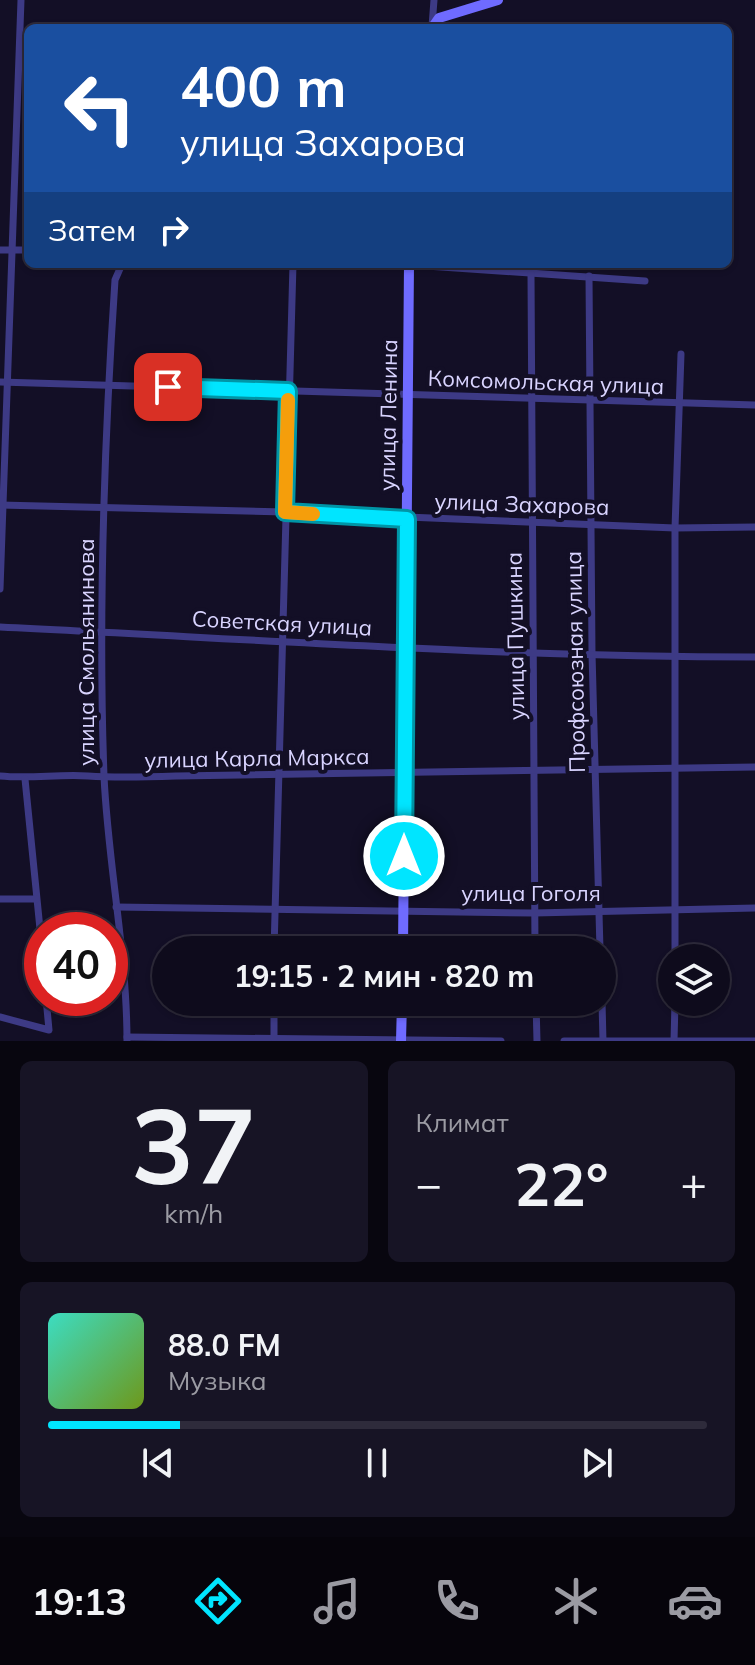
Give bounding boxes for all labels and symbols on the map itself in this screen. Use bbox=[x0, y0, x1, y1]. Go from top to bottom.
street label: улица Ленина bbox=[373, 339, 403, 491]
pin bbox=[134, 353, 202, 421]
street label: Комсомольская улица bbox=[427, 364, 665, 400]
street label: улица Захарова bbox=[434, 487, 610, 521]
street label: улица Смольянинова bbox=[72, 538, 100, 766]
street label: Профсоюзная улица bbox=[559, 551, 591, 773]
street label: улица Пушкина bbox=[500, 552, 530, 720]
street label: Советская улица bbox=[191, 604, 373, 642]
street label: улица Карла Маркса bbox=[144, 742, 370, 774]
position arrow bbox=[362, 814, 446, 898]
street label: улица Гоголя bbox=[461, 879, 601, 907]
speed limit sign: 40 bbox=[24, 912, 128, 1016]

